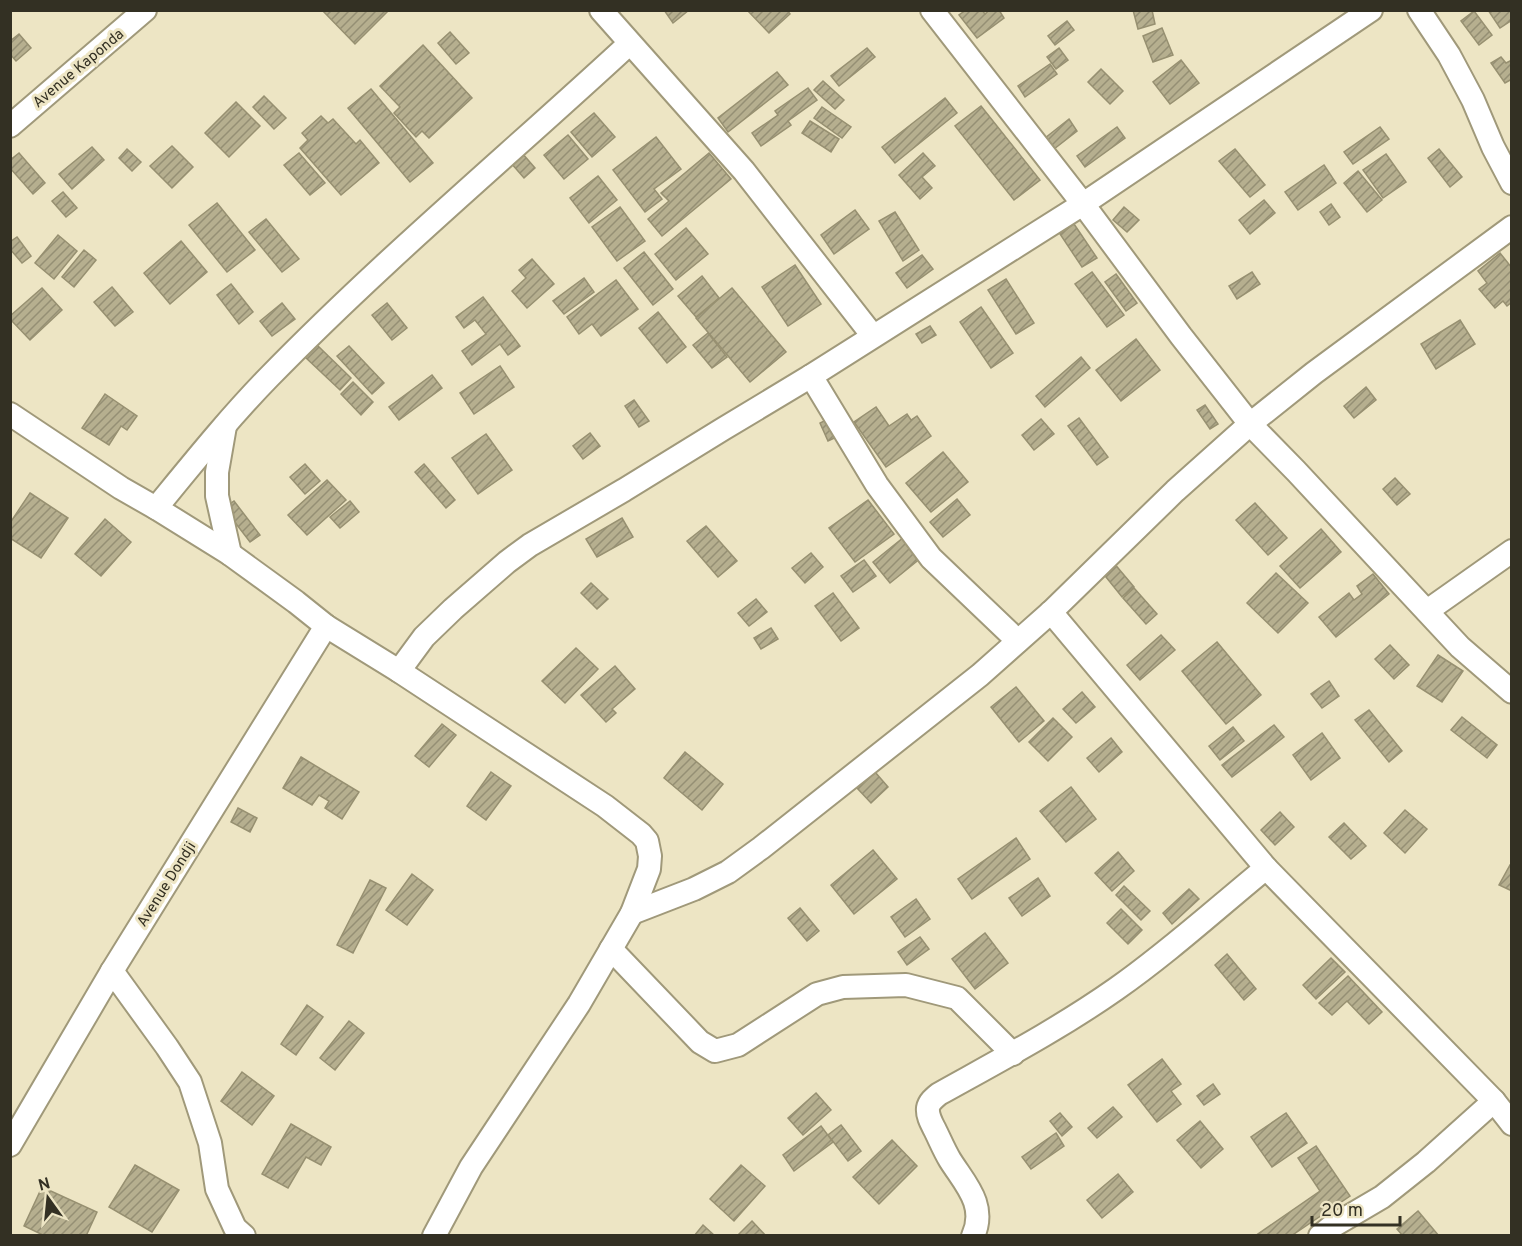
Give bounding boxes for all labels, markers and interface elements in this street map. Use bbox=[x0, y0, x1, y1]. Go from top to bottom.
street label: Avenue Kaponda bbox=[29, 25, 129, 113]
street label: Avenue Dondji bbox=[133, 839, 201, 931]
north arrow bbox=[18, 1168, 78, 1228]
text: N bbox=[36, 1174, 53, 1197]
scale bar bbox=[1312, 1189, 1400, 1227]
text: 20 m bbox=[1321, 1200, 1363, 1223]

